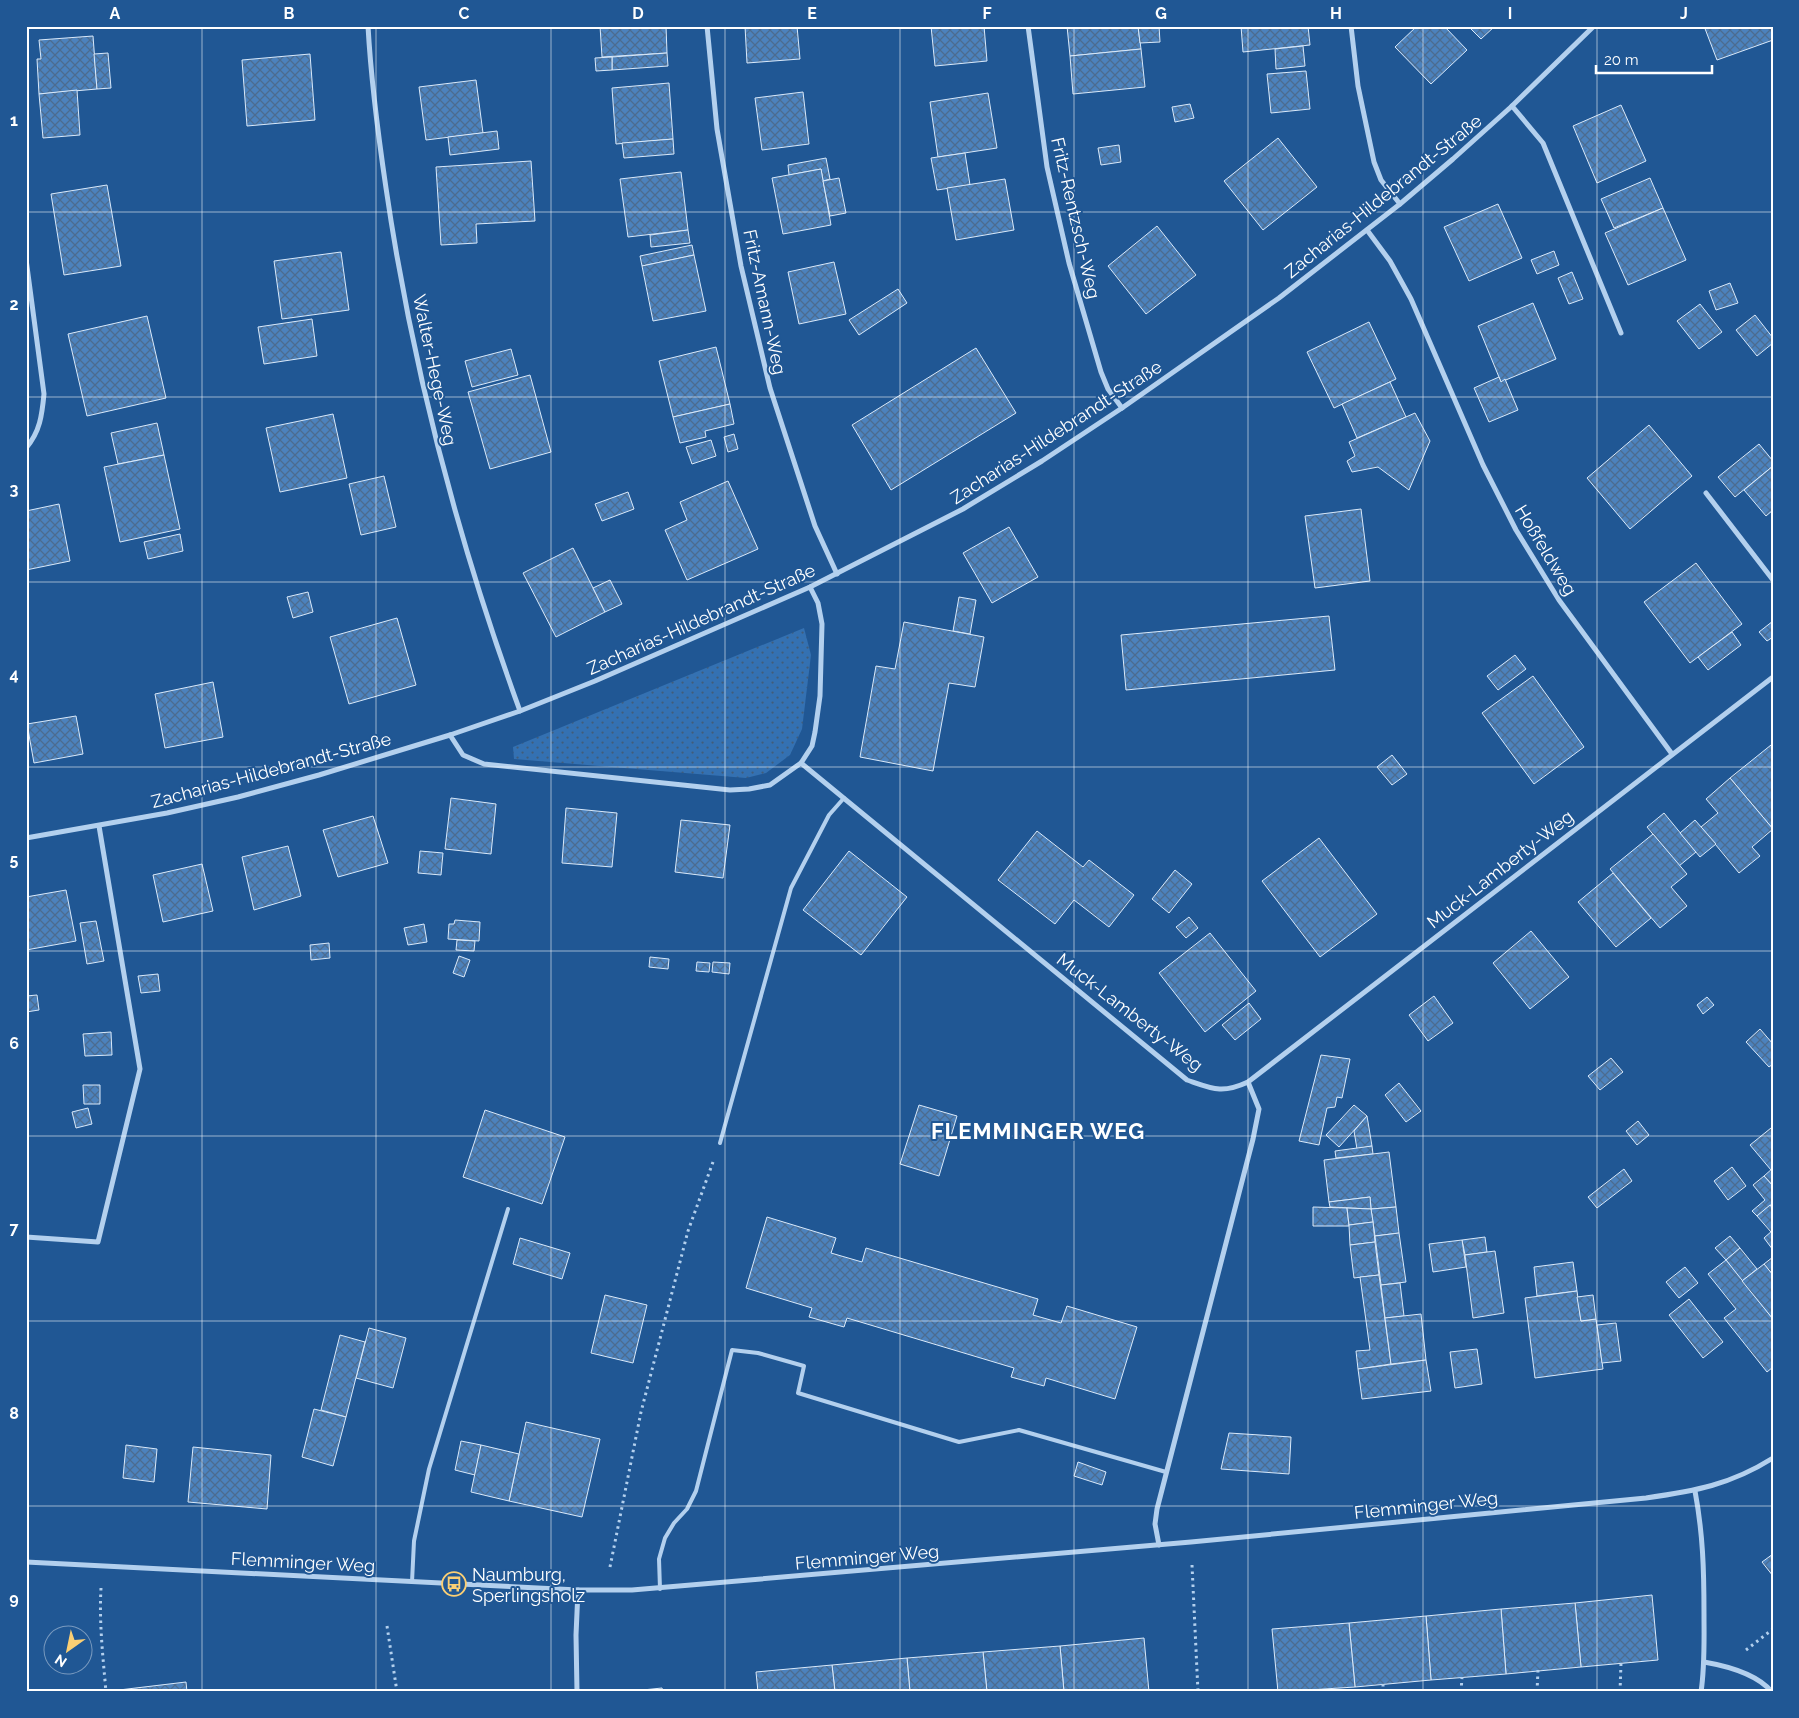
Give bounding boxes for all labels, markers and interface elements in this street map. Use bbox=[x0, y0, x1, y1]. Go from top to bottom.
text: A bbox=[110, 4, 121, 23]
text: B bbox=[284, 4, 295, 23]
text: C bbox=[459, 4, 470, 23]
text: D bbox=[632, 4, 644, 23]
text: E bbox=[807, 4, 817, 23]
text: F bbox=[982, 4, 992, 23]
text: G bbox=[1155, 4, 1167, 23]
text: H bbox=[1330, 4, 1342, 23]
text: I bbox=[1508, 4, 1512, 23]
text: J bbox=[1680, 4, 1688, 23]
scale bar bbox=[1596, 42, 1713, 74]
text: 20 m bbox=[1604, 51, 1639, 69]
street label: Zacharias-Hildebrandt-Straße bbox=[1280, 110, 1486, 282]
text: 1 bbox=[10, 111, 18, 130]
street label: Fritz-Rentzsch-Weg bbox=[1047, 135, 1105, 301]
street label: Fritz-Amann-Weg bbox=[739, 227, 791, 377]
street label: Walter-Hege-Weg bbox=[409, 293, 461, 447]
text: 2 bbox=[9, 295, 19, 314]
street label: Zacharias-Hildebrandt-Straße bbox=[947, 356, 1166, 508]
text: 3 bbox=[10, 480, 19, 499]
street label: Hoßfeldweg bbox=[1511, 501, 1581, 599]
street label: Zacharias-Hildebrandt-Straße bbox=[584, 559, 819, 679]
text: 4 bbox=[9, 665, 19, 684]
street label: Zacharias-Hildebrandt-Straße bbox=[149, 728, 394, 812]
street label: Muck-Lamberty-Weg bbox=[1423, 806, 1577, 932]
text: 5 bbox=[10, 850, 19, 869]
street label: Muck-Lamberty-Weg bbox=[1053, 949, 1207, 1075]
text: 6 bbox=[9, 1034, 19, 1053]
district label: FLEMMINGER WEG bbox=[931, 1118, 1145, 1144]
text: 7 bbox=[10, 1219, 19, 1238]
text: 8 bbox=[9, 1404, 19, 1423]
street label: Flemminger Weg bbox=[1353, 1487, 1499, 1523]
street label: Flemminger Weg bbox=[794, 1540, 940, 1574]
street label: Flemminger Weg bbox=[230, 1548, 376, 1576]
place label: Naumburg, Sperlingsholz bbox=[472, 1564, 585, 1606]
bus stop icon: Naumburg, Sperlingsholz bbox=[441, 1571, 467, 1597]
text: 9 bbox=[9, 1589, 19, 1608]
north arrow bbox=[42, 1626, 92, 1676]
text: N bbox=[52, 1651, 70, 1671]

